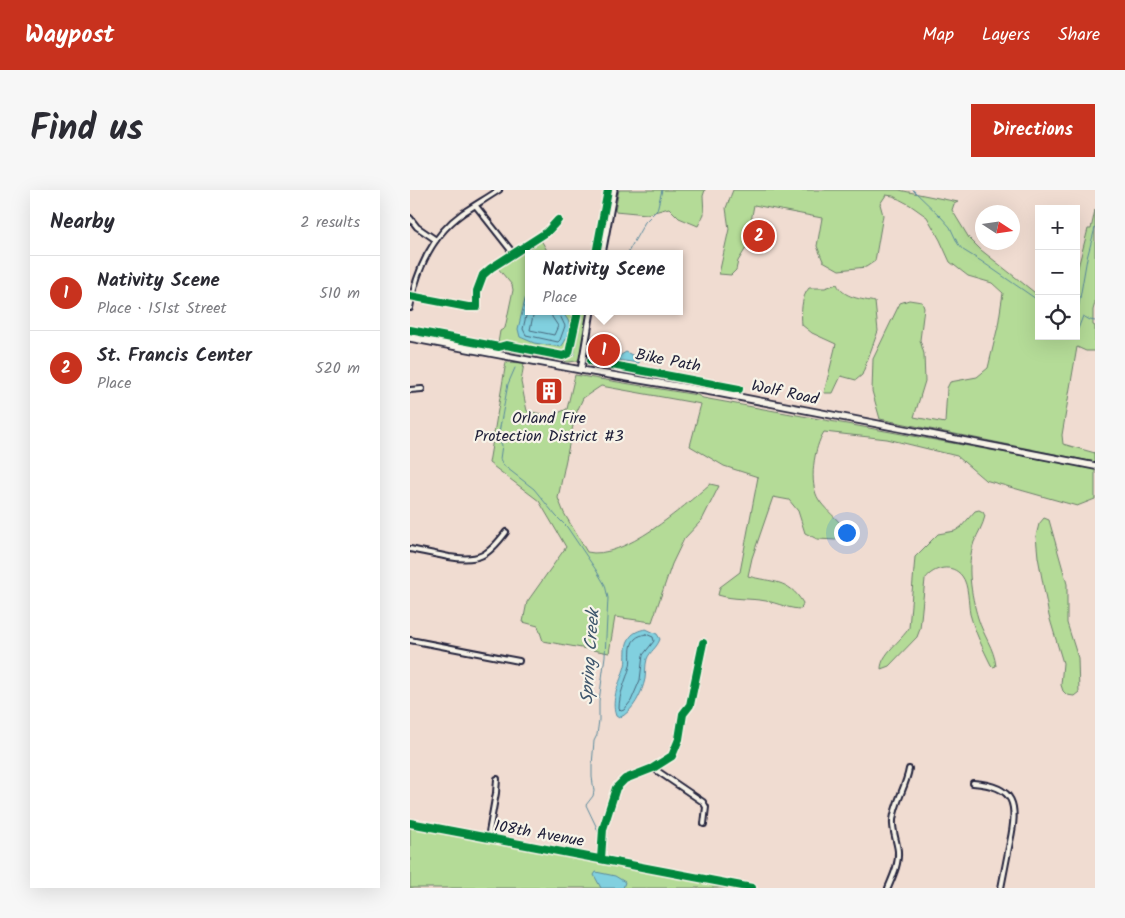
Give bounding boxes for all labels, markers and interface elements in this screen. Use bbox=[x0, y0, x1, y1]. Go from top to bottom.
text: Waypost bbox=[25, 16, 114, 55]
text: Map bbox=[923, 21, 954, 50]
text: Layers bbox=[982, 21, 1030, 50]
text: Share bbox=[1058, 21, 1100, 50]
text: Find us bbox=[30, 102, 143, 158]
button: Directions bbox=[971, 104, 1095, 157]
north arrow bbox=[975, 205, 1020, 250]
map controls bbox=[1035, 205, 1080, 340]
button: + bbox=[1035, 205, 1080, 250]
text: Nearby bbox=[50, 206, 115, 239]
text: 2 results bbox=[300, 210, 360, 235]
pin: 2 bbox=[743, 217, 775, 255]
popup bbox=[525, 250, 683, 315]
button: − bbox=[1035, 250, 1080, 295]
text: Nativity Scene bbox=[543, 255, 665, 285]
text: Nativity Scene bbox=[97, 266, 220, 296]
text: 1 bbox=[64, 281, 68, 306]
text: 510 m bbox=[319, 281, 360, 306]
text: Place bbox=[543, 285, 577, 310]
button: locate bbox=[1035, 295, 1080, 340]
text: Place · 151st Street bbox=[97, 296, 227, 321]
pin: 1 bbox=[588, 331, 620, 369]
text: St. Francis Center bbox=[97, 341, 252, 371]
street label: Bike Path bbox=[633, 342, 703, 380]
text: 2 bbox=[61, 356, 71, 381]
text: 520 m bbox=[315, 356, 360, 381]
text: Place bbox=[97, 371, 131, 396]
street label: Wolf Road bbox=[749, 374, 822, 413]
building icon: Orland Fire Protection District #3 bbox=[534, 376, 564, 406]
place label: Orland Fire Protection District #3 bbox=[474, 406, 624, 449]
your location bbox=[834, 520, 860, 546]
water label: Spring Creek bbox=[573, 606, 609, 705]
street label: 108th Avenue bbox=[492, 814, 586, 854]

